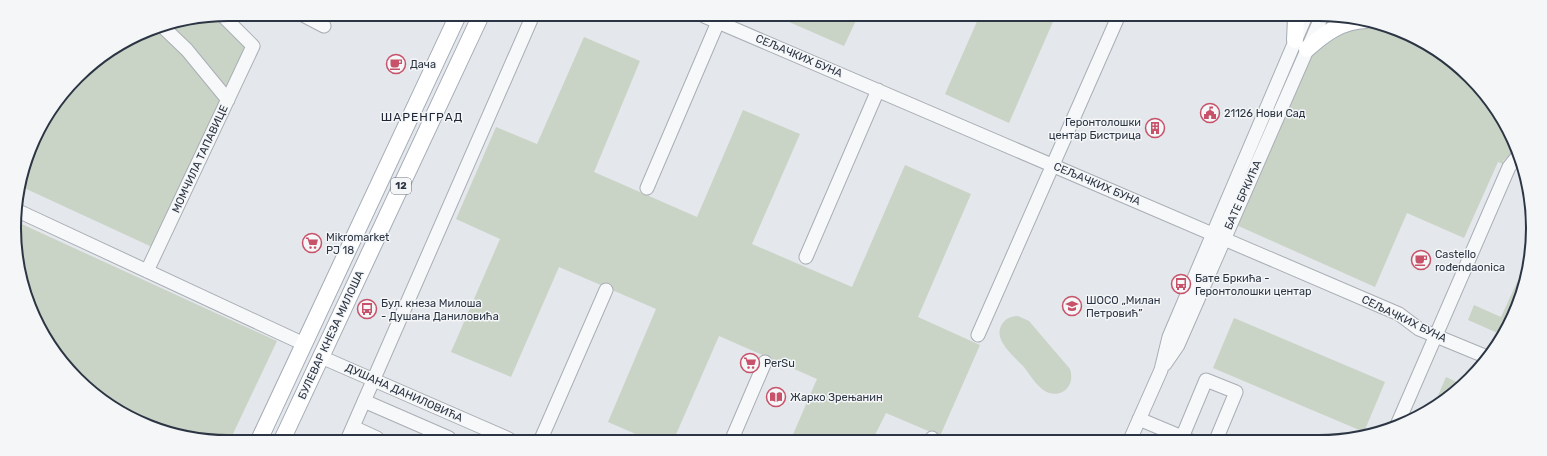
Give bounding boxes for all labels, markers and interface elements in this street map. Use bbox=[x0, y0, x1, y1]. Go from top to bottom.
street label: СЕЉАЧКИХ БУНА bbox=[754, 32, 845, 80]
cafe icon: Дача bbox=[385, 53, 407, 75]
place label: Дача bbox=[410, 58, 436, 71]
public building icon: 21126 Нови Сад bbox=[1199, 102, 1221, 124]
street label: МОМЧИЛА ТАПАВИЦЕ bbox=[169, 103, 231, 215]
place label: 21126 Нови Сад bbox=[1224, 107, 1306, 120]
district label: ШАРЕНГРАД bbox=[381, 110, 463, 124]
place label: Геронтолошки центар Бистрица bbox=[1049, 116, 1141, 142]
building icon: Геронтолошки центар Бистрица bbox=[1144, 117, 1166, 139]
street label: БАТЕ БРКИЋА bbox=[1222, 158, 1264, 232]
street label: СЕЉАЧКИХ БУНА bbox=[1052, 160, 1143, 208]
road number: 12 bbox=[391, 178, 411, 194]
place label: Mikromarket PJ 18 bbox=[326, 231, 390, 257]
supermarket icon: Mikromarket PJ 18 bbox=[301, 232, 323, 254]
place label: Castello rođendaonica bbox=[1435, 248, 1505, 274]
cafe icon: Castello rođendaonica bbox=[1410, 249, 1432, 271]
street label: БУЛЕВАР КНЕЗА МИЛОША bbox=[295, 268, 367, 401]
place label: Бате Бркића - Геронтолошки центар bbox=[1195, 272, 1312, 298]
bus stop icon: Бате Бркића - Геронтолошки центар bbox=[1170, 273, 1192, 295]
street label: СЕЉАЧКИХ БУНА bbox=[1359, 293, 1449, 346]
place label: ШОСО „Милан Петровић” bbox=[1086, 294, 1160, 320]
school or university icon: ШОСО „Милан Петровић” bbox=[1061, 295, 1083, 317]
place label: Бул. кнеза Милоша - Душана Даниловића bbox=[381, 297, 499, 323]
bus stop icon: Бул. кнеза Милоша - Душана Даниловића bbox=[356, 298, 378, 320]
supermarket icon: PerSu bbox=[739, 352, 761, 374]
place label: PerSu bbox=[764, 357, 795, 370]
street label: ДУШАНА ДАНИЛОВИЋА bbox=[343, 361, 465, 425]
library icon: Жарко Зрењанин bbox=[765, 386, 787, 408]
place label: Жарко Зрењанин bbox=[790, 391, 883, 404]

